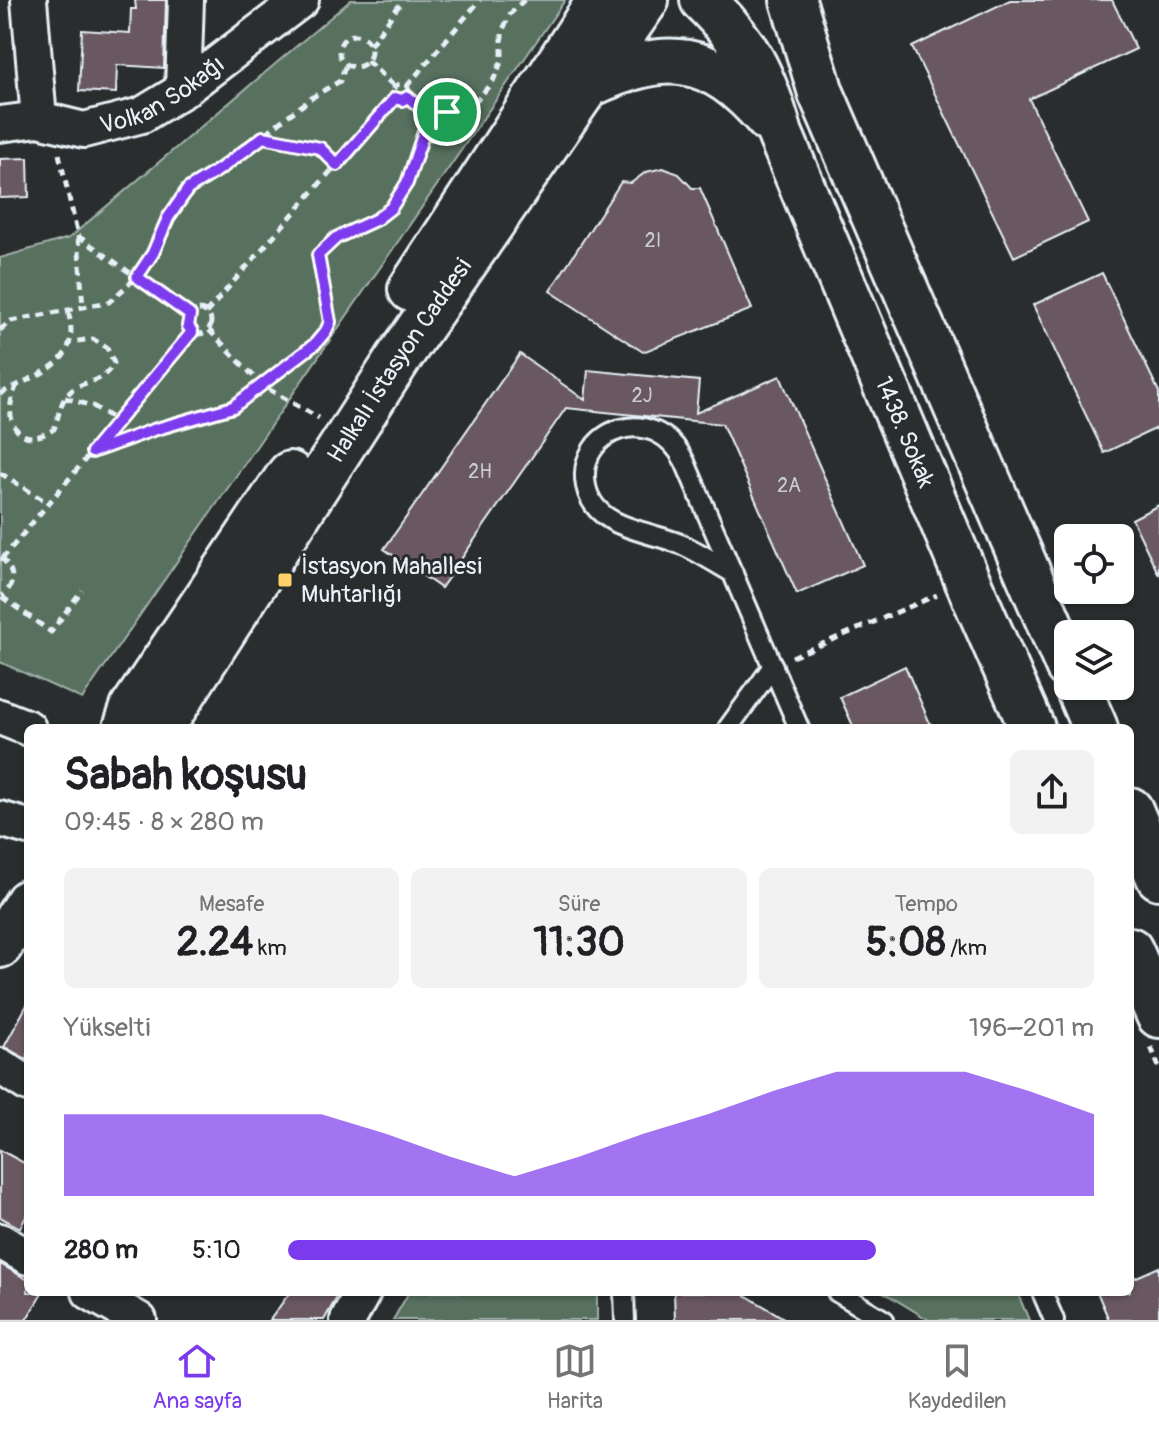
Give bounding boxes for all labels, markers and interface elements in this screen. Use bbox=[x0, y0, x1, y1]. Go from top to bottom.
street label: Volkan Sokağı bbox=[96, 49, 230, 140]
pin bbox=[413, 78, 481, 146]
icon: arrive bbox=[425, 90, 469, 134]
house number: 2I bbox=[645, 228, 661, 253]
street label: Halkalı İstasyon Caddesi bbox=[321, 253, 478, 468]
street label: 1438. Sokak bbox=[869, 372, 941, 492]
house number: 2J bbox=[632, 383, 652, 408]
house number: 2H bbox=[468, 459, 492, 484]
house number: 2A bbox=[777, 473, 801, 498]
map controls bbox=[1054, 524, 1134, 700]
button: locate bbox=[1054, 524, 1134, 604]
place label: İstasyon Mahallesi Muhtarlığı bbox=[301, 552, 482, 609]
marker: İstasyon Mahallesi Muhtarlığı bbox=[276, 571, 294, 589]
button: layers bbox=[1054, 620, 1134, 700]
text: Sabah koşusu bbox=[64, 748, 307, 803]
button: share bbox=[1010, 750, 1094, 834]
text: 09:45 · 8 × 280 m bbox=[64, 806, 264, 838]
text: Mesafe bbox=[199, 890, 264, 918]
text: Süre bbox=[558, 890, 600, 918]
text: Tempo bbox=[895, 890, 958, 918]
text: 2.24 bbox=[177, 918, 253, 967]
text: 11:30 bbox=[533, 918, 625, 967]
text: 5:08 bbox=[866, 918, 946, 967]
text: km bbox=[253, 934, 287, 962]
text: /km bbox=[946, 934, 987, 962]
text: Yükselti bbox=[64, 1012, 150, 1044]
text: 196–201 m bbox=[969, 1012, 1094, 1044]
text: 280 m bbox=[64, 1234, 138, 1266]
text: 5:10 bbox=[192, 1234, 241, 1266]
tab: Ana sayfa bbox=[152, 1339, 242, 1415]
tab: Harita bbox=[547, 1339, 603, 1415]
tab: Kaydedilen bbox=[908, 1339, 1007, 1415]

